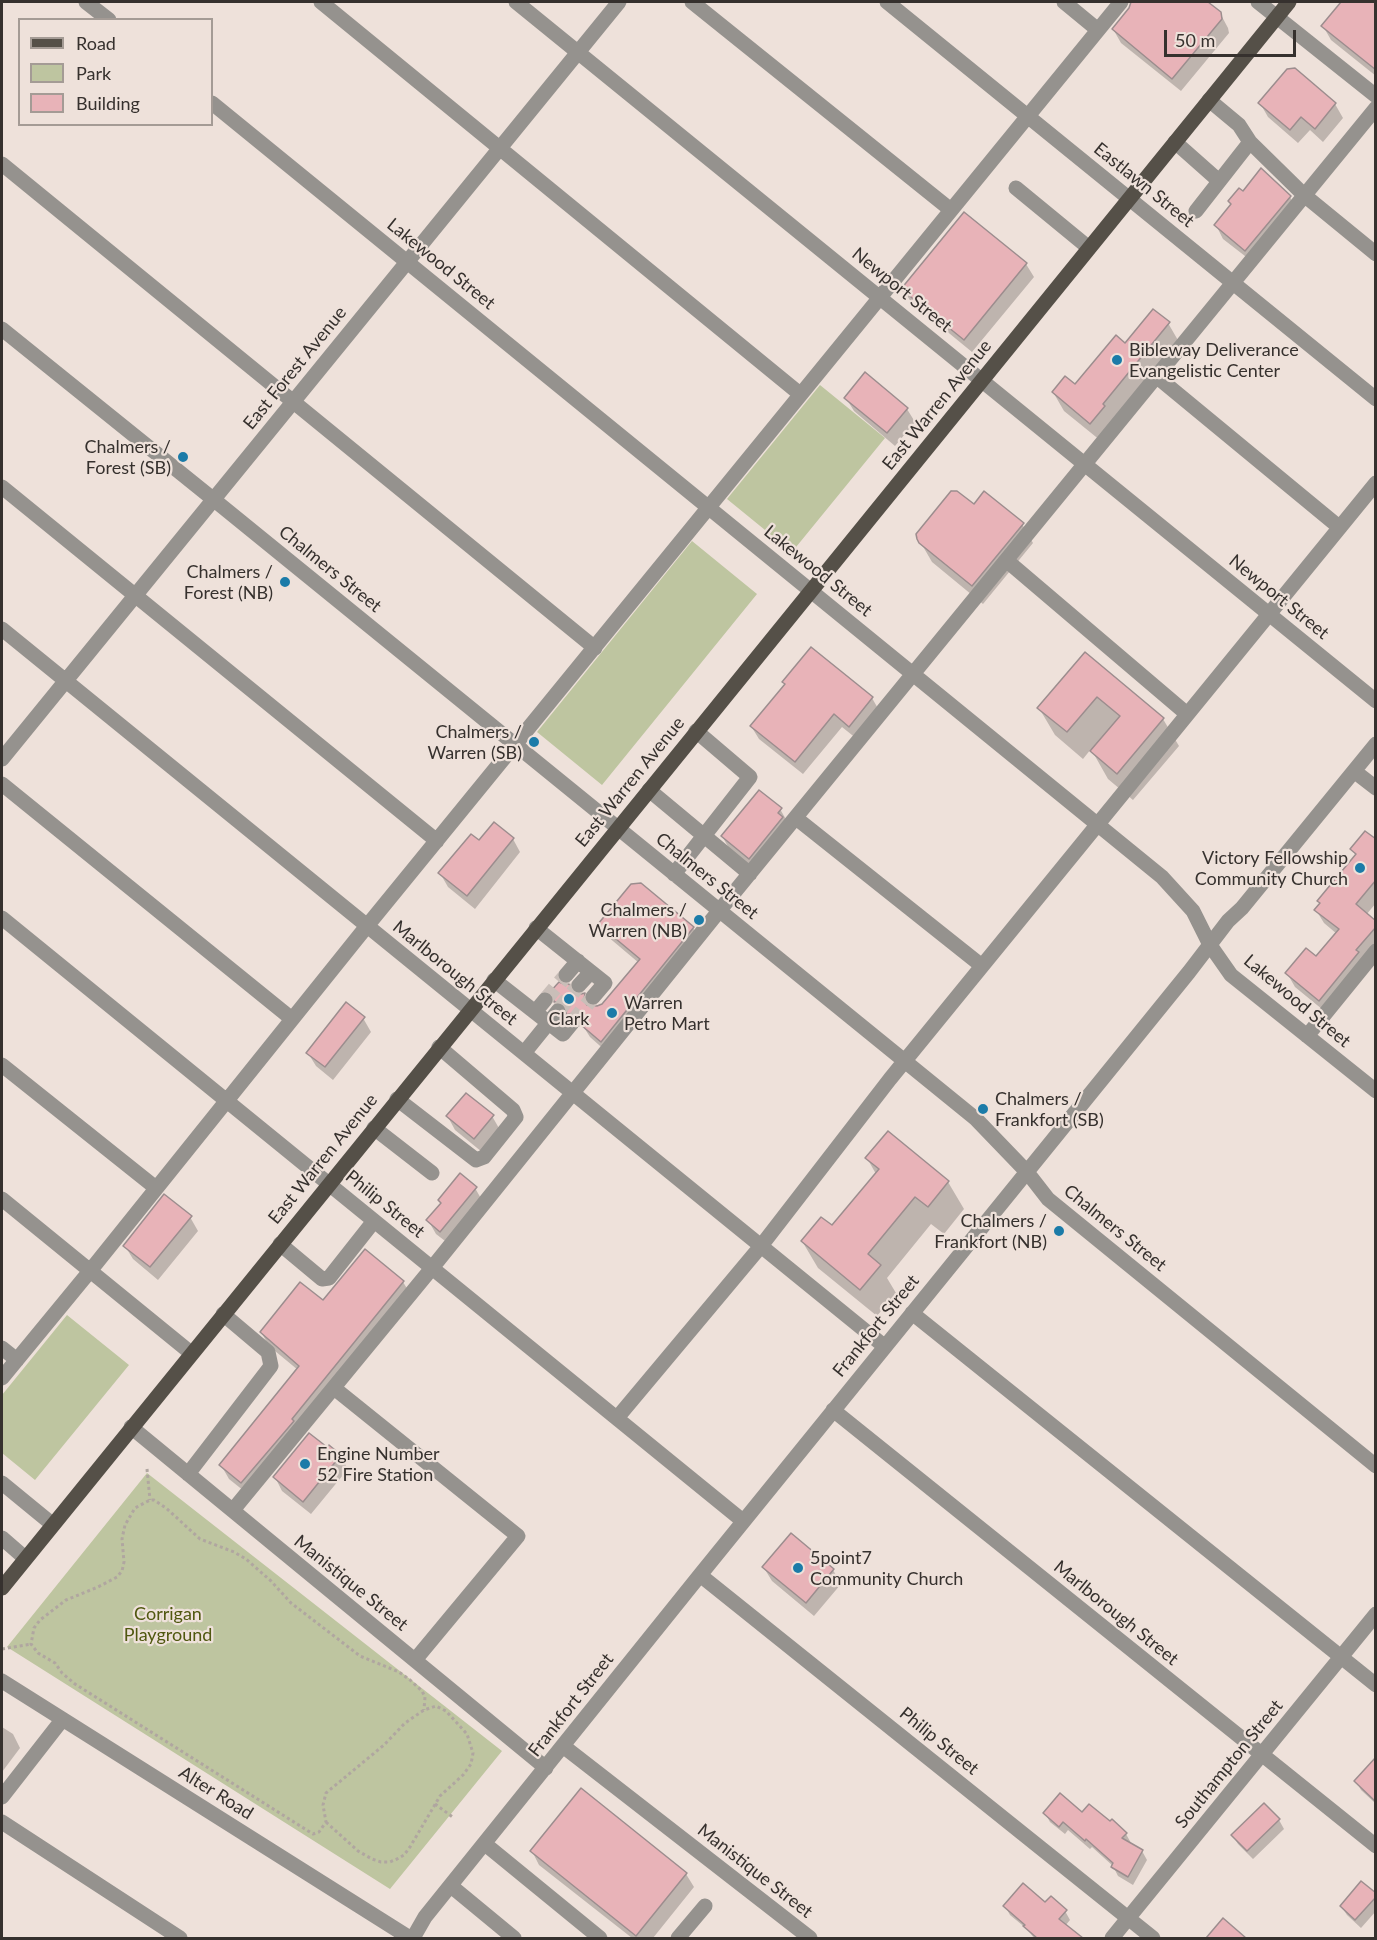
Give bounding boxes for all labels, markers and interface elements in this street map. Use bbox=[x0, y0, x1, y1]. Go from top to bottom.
legend bbox=[18, 18, 213, 126]
scale bar bbox=[1167, 18, 1299, 56]
text: 50 m bbox=[1175, 29, 1215, 51]
text: Road bbox=[76, 32, 116, 54]
text: Park bbox=[76, 62, 111, 84]
text: Building bbox=[76, 92, 140, 114]
street label: Eastlawn Street bbox=[1089, 138, 1199, 232]
street label: Lakewood Street bbox=[383, 214, 499, 314]
street label: Newport Street bbox=[848, 243, 956, 337]
street label: East Forest Avenue bbox=[239, 302, 351, 434]
street label: East Warren Avenue bbox=[878, 336, 996, 474]
place label: Bibleway Deliverance Evangelistic Center bbox=[1129, 339, 1299, 382]
marker: Bibleway Deliverance Evangelistic Center bbox=[1110, 353, 1124, 367]
place label: Chalmers / Forest (SB) bbox=[84, 436, 171, 478]
marker: Chalmers / Forest (SB) bbox=[176, 450, 190, 464]
street label: Chalmers Street bbox=[274, 521, 386, 617]
street label: Lakewood Street bbox=[760, 521, 876, 621]
street label: Newport Street bbox=[1225, 550, 1333, 644]
place label: Chalmers / Forest (NB) bbox=[184, 561, 273, 604]
marker: Chalmers / Forest (NB) bbox=[278, 575, 292, 589]
street label: East Warren Avenue bbox=[571, 713, 689, 851]
place label: Chalmers / Warren (SB) bbox=[428, 721, 522, 764]
marker: Chalmers / Warren (SB) bbox=[527, 735, 541, 749]
street label: Chalmers Street bbox=[651, 828, 763, 924]
place label: Victory Fellowship Community Church bbox=[1195, 847, 1348, 890]
marker: Victory Fellowship Community Church bbox=[1353, 861, 1367, 875]
place label: Chalmers / Warren (NB) bbox=[589, 899, 687, 942]
marker: Chalmers / Warren (NB) bbox=[692, 913, 706, 927]
street label: Marlborough Street bbox=[388, 916, 522, 1030]
street label: Lakewood Street bbox=[1239, 950, 1355, 1052]
marker: Clark bbox=[562, 992, 576, 1006]
place label: Warren Petro Mart bbox=[624, 992, 710, 1034]
marker: Warren Petro Mart bbox=[605, 1006, 619, 1020]
place label: Clark bbox=[549, 1008, 589, 1030]
place label: Chalmers / Frankfort (SB) bbox=[995, 1088, 1104, 1130]
street label: East Warren Avenue bbox=[264, 1090, 382, 1228]
marker: Chalmers / Frankfort (SB) bbox=[976, 1102, 990, 1116]
street label: Philip Street bbox=[341, 1165, 429, 1243]
street label: Chalmers Street bbox=[1059, 1180, 1171, 1276]
place label: Chalmers / Frankfort (NB) bbox=[934, 1210, 1047, 1252]
marker: Chalmers / Frankfort (NB) bbox=[1052, 1224, 1066, 1238]
street label: Frankfort Street bbox=[828, 1271, 924, 1381]
place label: Engine Number 52 Fire Station bbox=[317, 1443, 440, 1486]
marker: Engine Number 52 Fire Station bbox=[298, 1457, 312, 1471]
street label: Manistique Street bbox=[290, 1530, 412, 1636]
place label: 5point7 Community Church bbox=[810, 1547, 963, 1590]
street label: Marlborough Street bbox=[1049, 1556, 1183, 1670]
marker: 5point7 Community Church bbox=[791, 1561, 805, 1575]
park label: Corrigan Playground bbox=[124, 1603, 212, 1646]
street label: Frankfort Street bbox=[524, 1649, 618, 1761]
street label: Southampton Street bbox=[1171, 1695, 1287, 1833]
street label: Philip Street bbox=[895, 1702, 983, 1780]
street label: Alter Road bbox=[175, 1762, 257, 1824]
street label: Manistique Street bbox=[693, 1819, 817, 1923]

